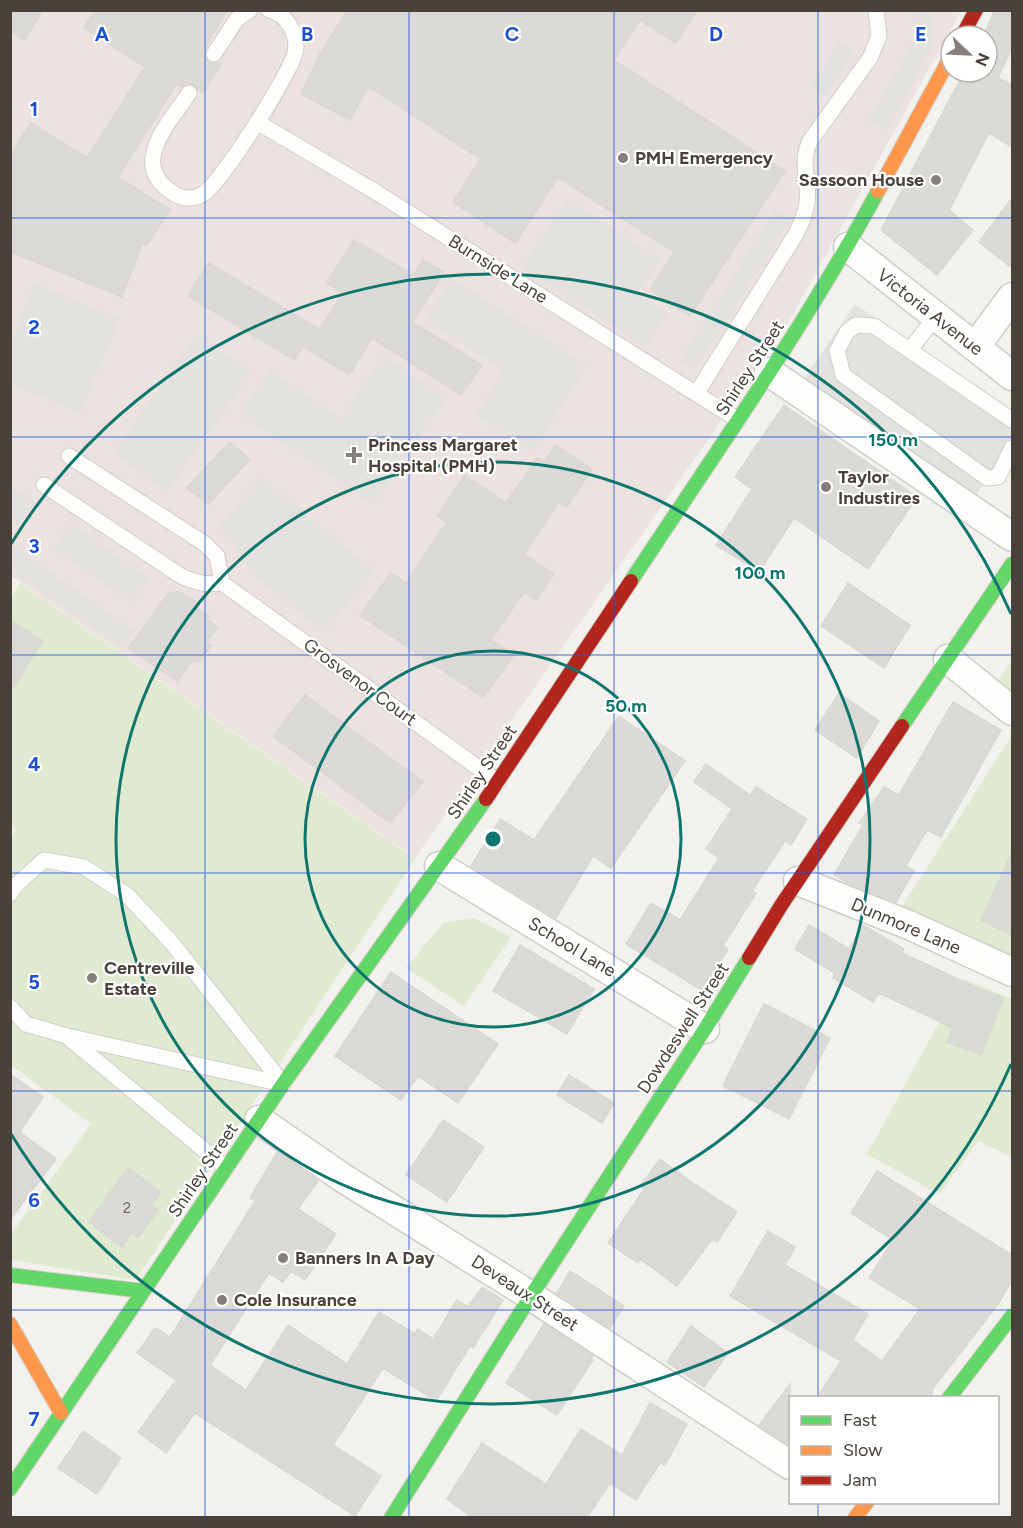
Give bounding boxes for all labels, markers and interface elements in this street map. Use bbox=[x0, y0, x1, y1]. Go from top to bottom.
text: A bbox=[95, 22, 110, 46]
text: B bbox=[301, 22, 313, 46]
text: C bbox=[505, 22, 519, 46]
text: D bbox=[709, 22, 723, 46]
text: E bbox=[915, 22, 927, 46]
north arrow bbox=[939, 24, 999, 84]
text: N bbox=[971, 50, 994, 69]
text: 1 bbox=[30, 97, 38, 121]
place label: PMH Emergency bbox=[635, 147, 774, 169]
marker: PMH Emergency bbox=[616, 151, 630, 165]
place label: Sassoon House bbox=[799, 169, 924, 191]
marker: Sassoon House bbox=[929, 173, 943, 187]
street label: Burnside Lane bbox=[444, 230, 552, 308]
street label: Victoria Avenue bbox=[873, 264, 987, 360]
text: 2 bbox=[28, 315, 40, 339]
street label: Shirley Street bbox=[711, 316, 789, 420]
text: 150 m bbox=[868, 429, 918, 451]
place label: Princess Margaret Hospital (PMH) bbox=[368, 434, 518, 477]
marker: Princess Margaret Hospital (PMH) bbox=[345, 446, 363, 464]
place label: Taylor Industires bbox=[838, 466, 920, 509]
marker: Taylor Industires bbox=[819, 480, 833, 494]
text: 3 bbox=[28, 534, 40, 558]
text: 100 m bbox=[735, 562, 785, 584]
street label: Grosvenor Court bbox=[299, 633, 421, 731]
text: 50 m bbox=[605, 695, 647, 717]
street label: Shirley Street bbox=[442, 720, 522, 823]
text: 4 bbox=[28, 752, 41, 776]
centre of rings bbox=[483, 829, 503, 849]
street label: Dunmore Lane bbox=[848, 893, 964, 959]
street label: School Lane bbox=[524, 912, 620, 982]
place label: Centreville Estate bbox=[104, 957, 194, 1000]
street label: Dowdeswell Street bbox=[632, 958, 734, 1098]
text: 5 bbox=[28, 970, 40, 994]
marker: Centreville Estate bbox=[85, 971, 99, 985]
street label: Shirley Street bbox=[163, 1118, 243, 1221]
text: 6 bbox=[28, 1188, 40, 1212]
house number: 2 bbox=[123, 1199, 131, 1217]
place label: Banners In A Day bbox=[295, 1247, 435, 1269]
street label: Deveaux Street bbox=[467, 1250, 583, 1336]
marker: Banners In A Day bbox=[276, 1251, 290, 1265]
place label: Cole Insurance bbox=[234, 1289, 357, 1311]
marker: Cole Insurance bbox=[215, 1293, 229, 1307]
legend bbox=[789, 1396, 999, 1504]
text: 7 bbox=[28, 1407, 40, 1431]
text: Fast bbox=[843, 1409, 877, 1431]
text: Slow bbox=[843, 1439, 882, 1461]
text: Jam bbox=[843, 1469, 877, 1491]

